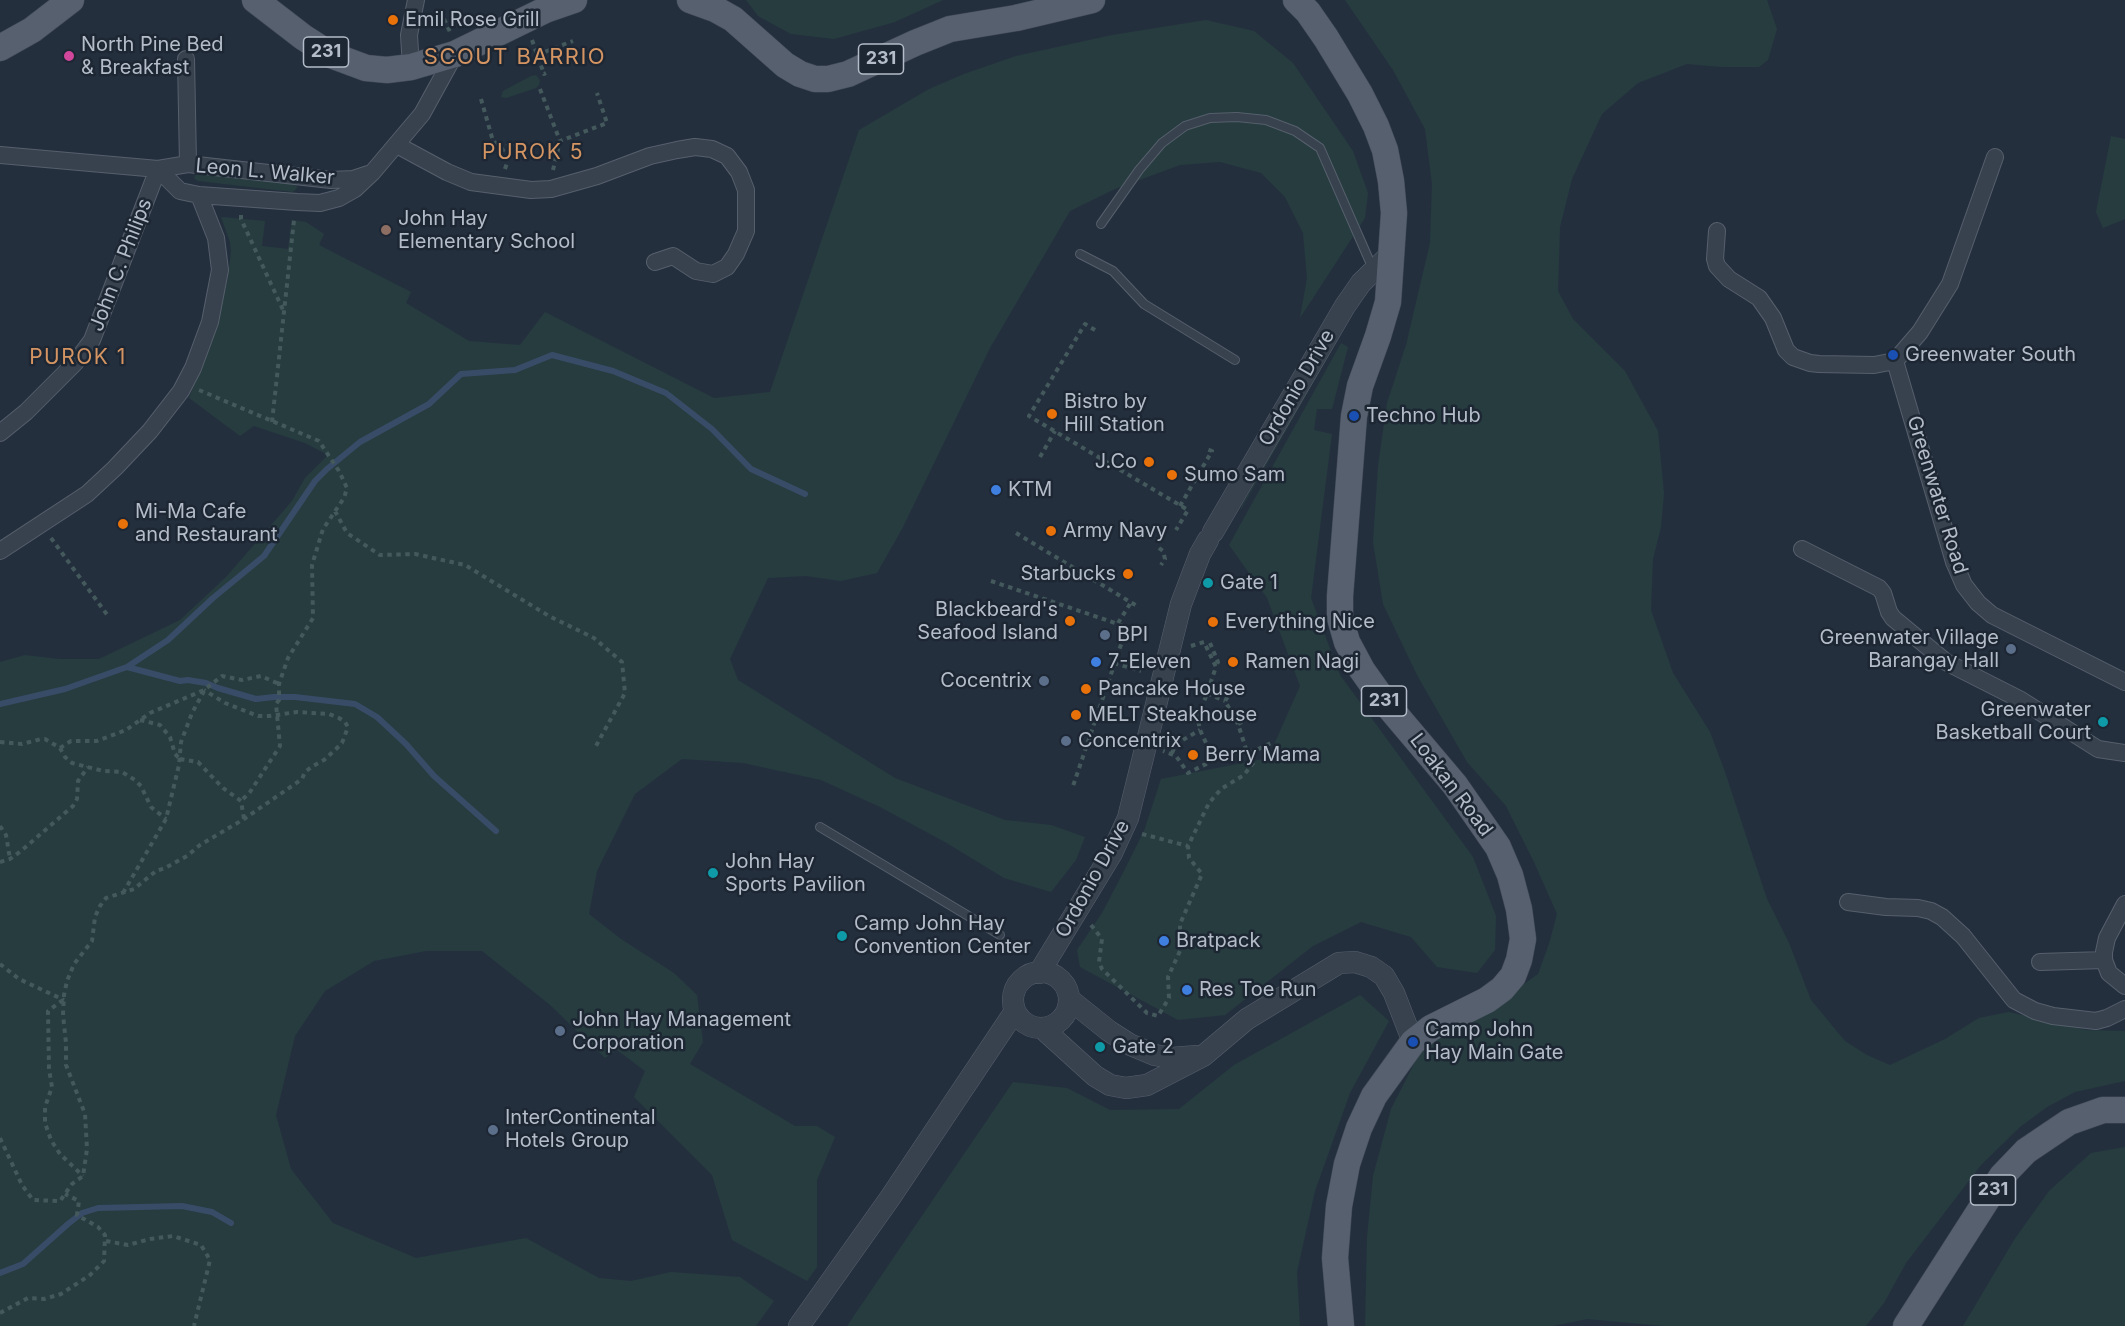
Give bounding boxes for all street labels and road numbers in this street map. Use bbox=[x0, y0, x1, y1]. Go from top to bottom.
road number: 231 bbox=[304, 37, 348, 67]
road number: 231 bbox=[858, 44, 904, 74]
street label: Leon L. Walker bbox=[194, 154, 336, 190]
street label: John C. Philips bbox=[85, 195, 157, 335]
street label: Ordonio Drive bbox=[1254, 325, 1340, 451]
street label: Greenwater Road bbox=[1902, 413, 1972, 577]
road number: 231 bbox=[1362, 686, 1406, 716]
street label: Loakan Road bbox=[1405, 729, 1497, 841]
street label: Ordonio Drive bbox=[1051, 816, 1135, 942]
road number: 231 bbox=[1970, 1175, 2016, 1205]

